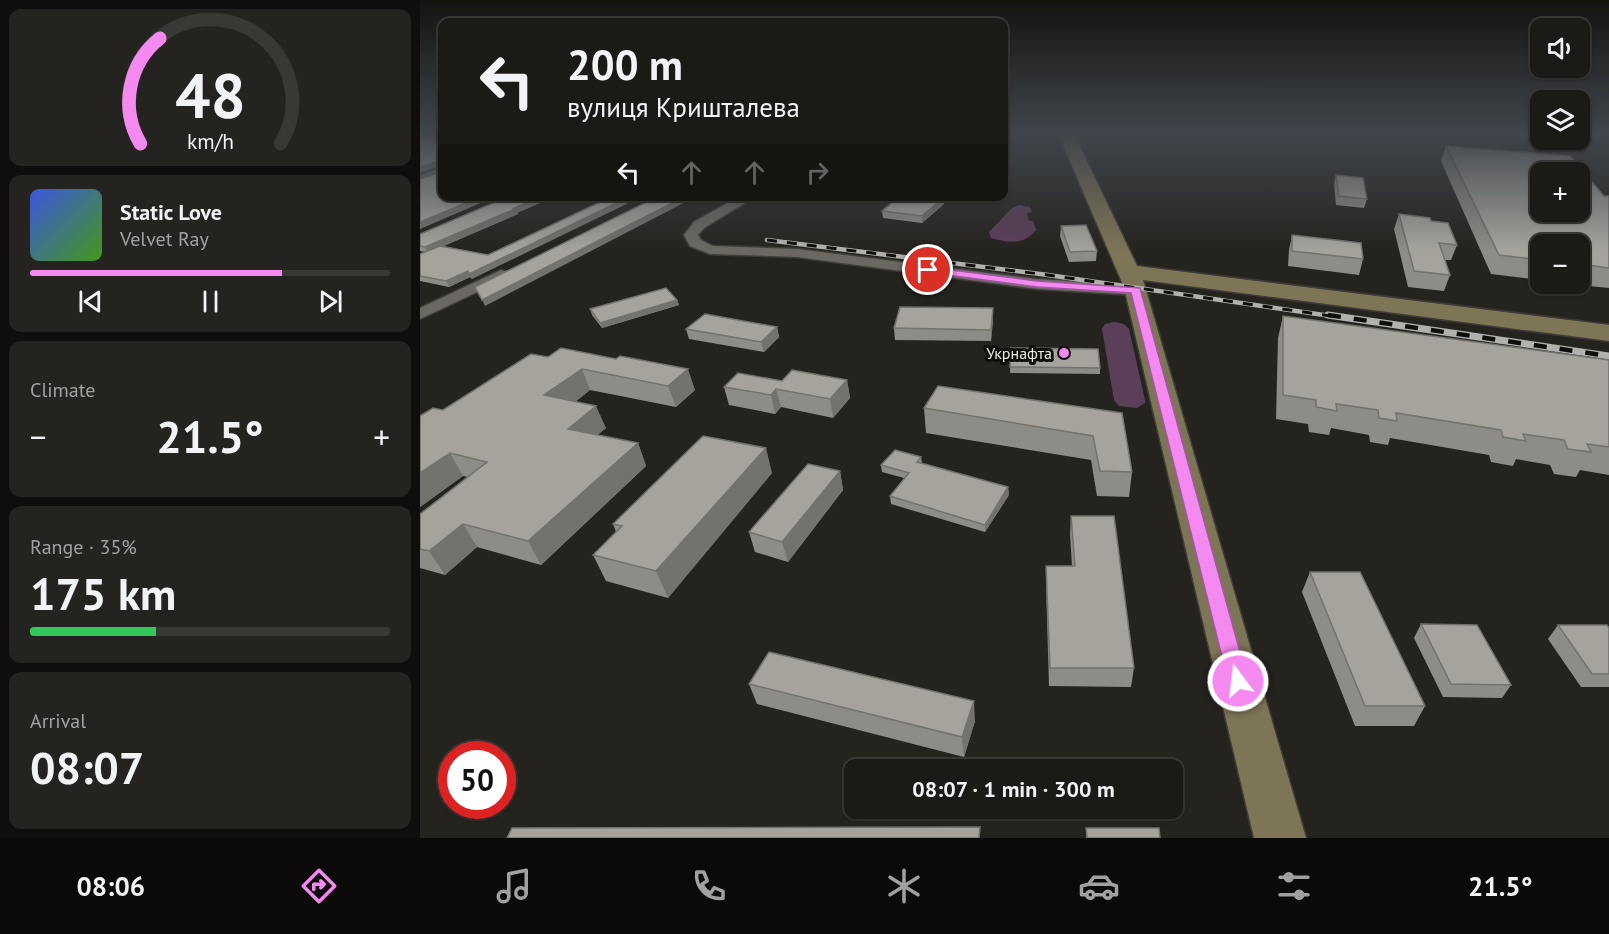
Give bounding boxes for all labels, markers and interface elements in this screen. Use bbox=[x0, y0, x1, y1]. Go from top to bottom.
map controls bbox=[1530, 18, 1590, 294]
button: sound bbox=[1530, 18, 1590, 78]
text: 200 m bbox=[567, 37, 683, 92]
icon: left bbox=[468, 42, 546, 120]
text: 48 bbox=[175, 55, 245, 136]
text: вулиця Кришталева bbox=[567, 90, 800, 124]
button: layers bbox=[1530, 90, 1590, 150]
text: km/h bbox=[186, 128, 233, 156]
icon: left bbox=[612, 156, 645, 189]
icon: ahead bbox=[675, 156, 708, 189]
icon: ahead bbox=[738, 156, 771, 189]
icon: right bbox=[801, 156, 834, 189]
button: + bbox=[1530, 162, 1590, 222]
text: Static Love bbox=[120, 198, 222, 226]
text: Velvet Ray bbox=[120, 226, 209, 252]
button: − bbox=[1530, 234, 1590, 294]
pin bbox=[902, 244, 953, 295]
icon: arrive bbox=[911, 253, 944, 286]
icon: previous bbox=[74, 285, 107, 318]
icon: pause bbox=[194, 285, 227, 318]
icon: next bbox=[314, 285, 347, 318]
place label: Укрнафта bbox=[986, 343, 1052, 363]
marker: Укрнафта bbox=[1057, 346, 1071, 360]
text: Climate bbox=[30, 377, 96, 403]
text: 21.5° bbox=[156, 407, 264, 465]
text: − bbox=[30, 415, 47, 458]
text: + bbox=[373, 415, 390, 458]
text: Range · 35% bbox=[30, 534, 137, 560]
text: 175 km bbox=[30, 564, 176, 622]
position arrow bbox=[1206, 649, 1270, 713]
text: Arrival bbox=[30, 708, 86, 734]
text: 08:07 bbox=[30, 738, 144, 796]
speed limit sign: 50 bbox=[438, 741, 516, 819]
text: 08:07 · 1 min · 300 m bbox=[912, 775, 1115, 803]
icon: directions bbox=[298, 865, 340, 907]
icon: music bbox=[493, 865, 535, 907]
icon: phone bbox=[688, 865, 730, 907]
icon: climate bbox=[883, 865, 925, 907]
icon: car bbox=[1078, 865, 1120, 907]
icon: filters bbox=[1273, 865, 1315, 907]
text: 08:06 bbox=[77, 869, 145, 903]
text: 21.5° bbox=[1468, 869, 1532, 903]

